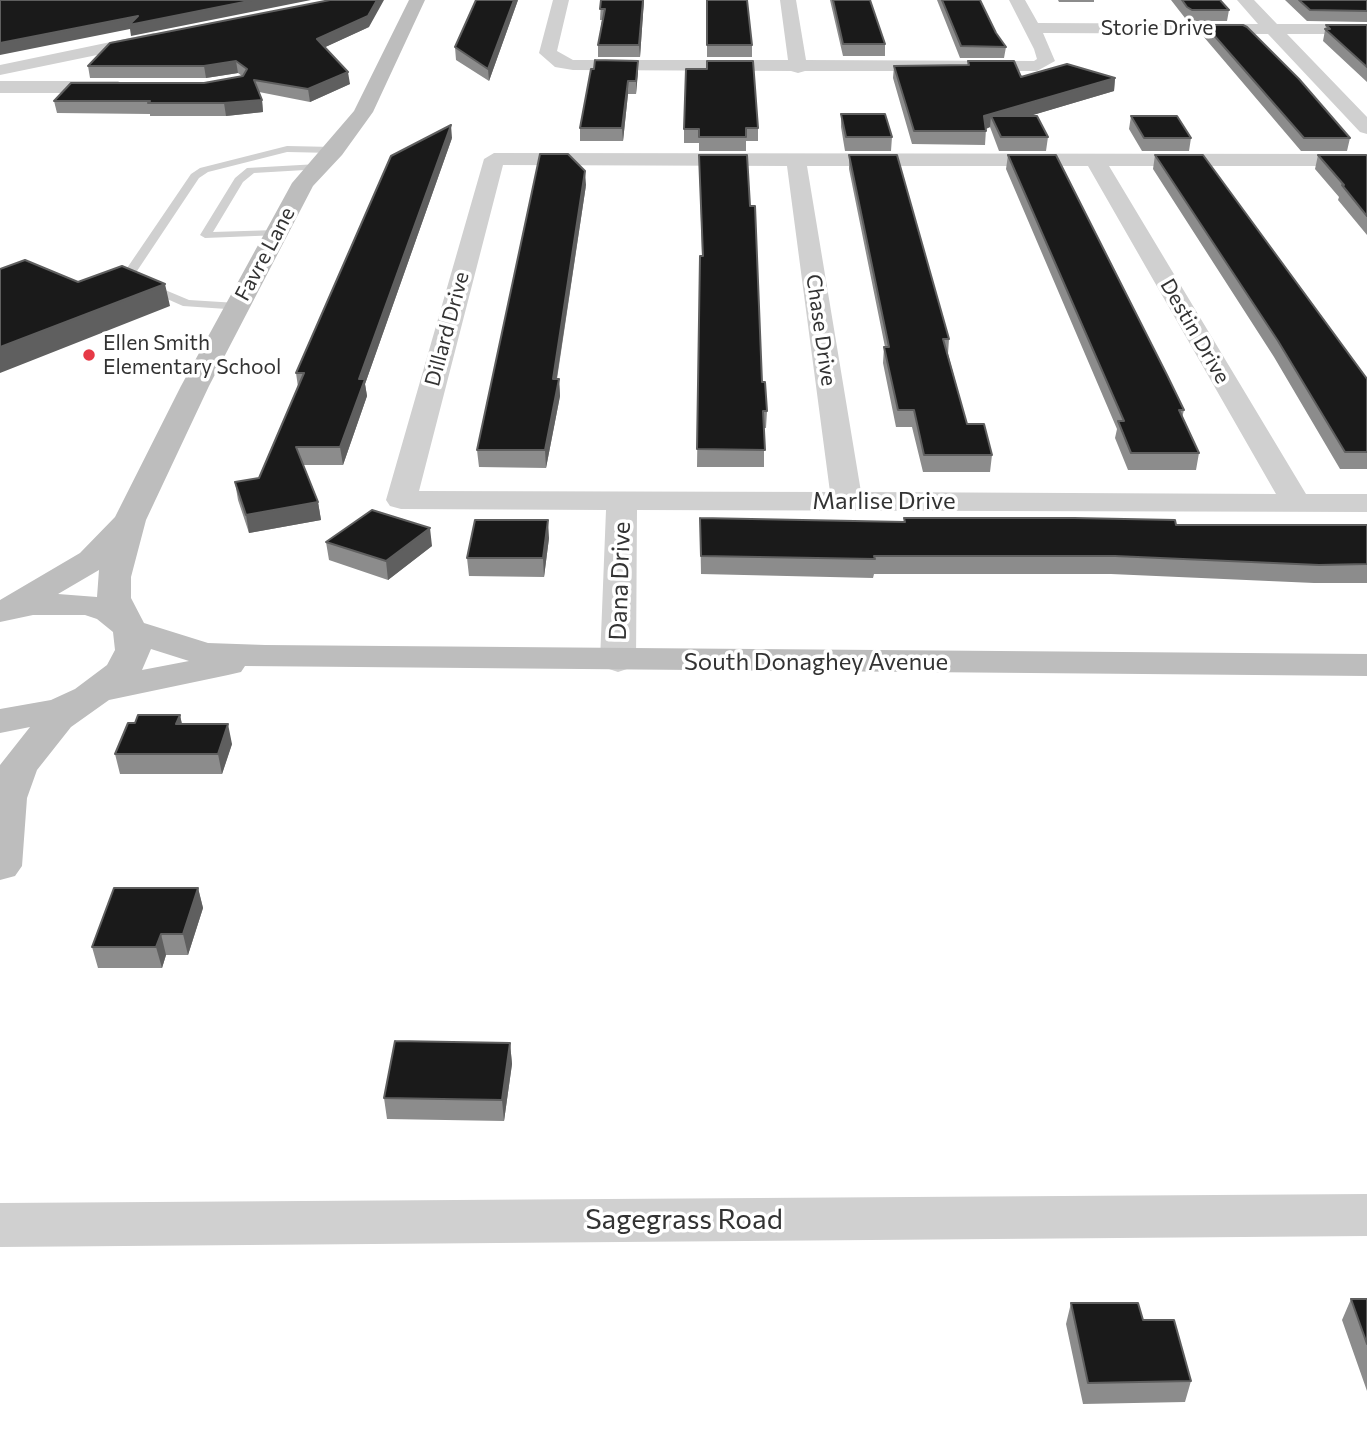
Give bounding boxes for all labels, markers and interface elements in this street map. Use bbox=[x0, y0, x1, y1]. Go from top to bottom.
street label: Storie Drive bbox=[1101, 15, 1213, 41]
street label: Favre Lane bbox=[230, 203, 300, 305]
street label: Dillard Drive bbox=[420, 269, 474, 389]
street label: Chase Drive bbox=[801, 272, 841, 388]
street label: Destin Drive bbox=[1155, 274, 1235, 388]
place label: Ellen Smith Elementary School bbox=[103, 330, 281, 380]
marker: Ellen Smith Elementary School bbox=[81, 347, 97, 363]
street label: Marlise Drive bbox=[812, 487, 956, 515]
street label: Dana Drive bbox=[604, 521, 636, 641]
street label: South Donaghey Avenue bbox=[684, 648, 948, 676]
street label: Sagegrass Road bbox=[585, 1203, 783, 1237]

